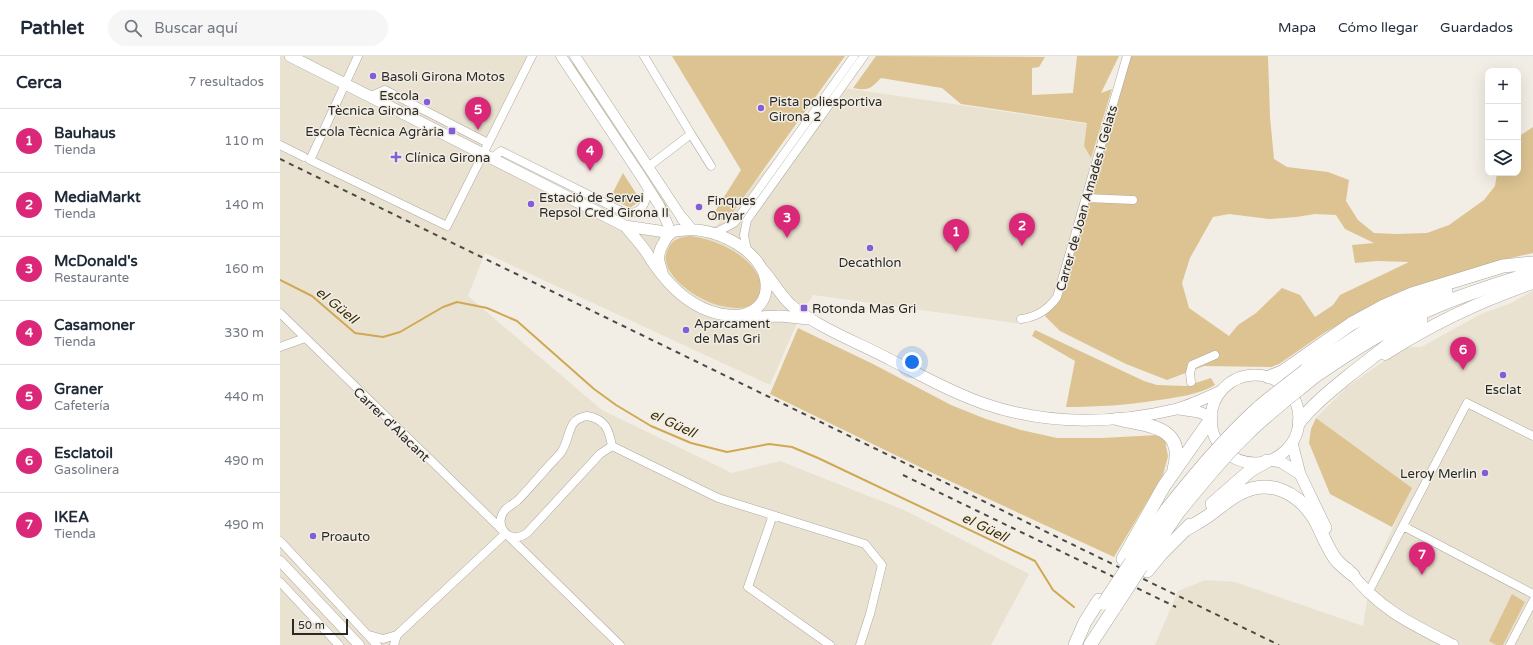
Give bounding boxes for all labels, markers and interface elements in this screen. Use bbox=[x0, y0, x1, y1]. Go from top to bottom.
search box bbox=[108, 10, 388, 46]
text: Pathlet bbox=[20, 17, 84, 39]
icon: search bbox=[122, 17, 144, 39]
text: Buscar aquí bbox=[154, 19, 238, 37]
text: Mapa bbox=[1278, 19, 1316, 36]
text: Cómo llegar bbox=[1338, 19, 1418, 36]
text: Guardados bbox=[1440, 19, 1513, 36]
map controls bbox=[1485, 68, 1521, 176]
button: + bbox=[1485, 68, 1521, 104]
place label: Basoli Girona Motos bbox=[381, 69, 505, 85]
marker: Basoli Girona Motos bbox=[368, 71, 378, 81]
text: Cerca bbox=[16, 72, 62, 93]
text: 7 resultados bbox=[188, 74, 264, 90]
place label: Escola Tècnica Girona bbox=[328, 88, 419, 119]
place label: Pista poliesportiva Girona 2 bbox=[769, 94, 882, 125]
marker: Escola Tècnica Girona bbox=[422, 97, 432, 107]
pin: 5 bbox=[465, 97, 491, 130]
marker: Pista poliesportiva Girona 2 bbox=[756, 103, 766, 113]
street label: Carrer de Joan Amades i Gelats bbox=[1053, 103, 1121, 293]
button: − bbox=[1485, 104, 1521, 140]
text: Bauhaus bbox=[54, 124, 116, 142]
place label: Escola Tècnica Agrària bbox=[305, 124, 444, 140]
marker: Escola Tècnica Agrària bbox=[447, 126, 457, 136]
text: 1 bbox=[25, 133, 33, 149]
text: 110 m bbox=[224, 133, 264, 149]
pin: 4 bbox=[577, 138, 603, 171]
button: layers bbox=[1485, 140, 1521, 176]
text: Tienda bbox=[54, 142, 96, 158]
place label: Clínica Girona bbox=[405, 150, 490, 166]
marker: Clínica Girona bbox=[390, 151, 402, 163]
text: MediaMarkt bbox=[54, 188, 141, 206]
place label: Estació de Servei Repsol Cred Girona II bbox=[539, 190, 669, 221]
place label: Finques Onyar bbox=[707, 193, 756, 224]
text: 2 bbox=[25, 197, 33, 213]
text: 140 m bbox=[224, 197, 264, 213]
marker: Estació de Servei Repsol Cred Girona II bbox=[526, 199, 536, 209]
marker: Finques Onyar bbox=[694, 202, 704, 212]
pin: 3 bbox=[774, 205, 800, 238]
text: Tienda bbox=[54, 206, 96, 222]
pin: 2 bbox=[1009, 213, 1035, 246]
pin: 1 bbox=[943, 219, 969, 252]
marker: Decathlon bbox=[865, 243, 875, 253]
text: McDonald's bbox=[54, 252, 138, 270]
place label: Decathlon bbox=[839, 255, 901, 271]
text: 3 bbox=[25, 261, 33, 277]
text: 160 m bbox=[224, 261, 264, 277]
text: Restaurante bbox=[54, 270, 129, 286]
water label: el Güell bbox=[312, 283, 362, 328]
place label: Rotonda Mas Gri bbox=[812, 301, 916, 317]
marker: Rotonda Mas Gri bbox=[799, 303, 809, 313]
text: Casamoner bbox=[54, 316, 135, 334]
place label: Aparcament de Mas Gri bbox=[694, 316, 770, 347]
text: 4 bbox=[25, 325, 33, 341]
text: 330 m bbox=[224, 325, 264, 341]
marker: Aparcament de Mas Gri bbox=[681, 325, 691, 335]
text: Tienda bbox=[54, 334, 96, 350]
pin: 6 bbox=[1450, 337, 1476, 370]
your location bbox=[902, 352, 922, 372]
marker: Esclat bbox=[1498, 370, 1508, 380]
text: Graner bbox=[54, 380, 103, 398]
place label: Esclat bbox=[1485, 382, 1521, 398]
street label: Carrer d'Alacant bbox=[350, 384, 433, 465]
text: 5 bbox=[25, 389, 33, 405]
text: 440 m bbox=[224, 389, 264, 405]
text: Cafetería bbox=[54, 398, 110, 414]
water label: el Güell bbox=[647, 405, 700, 442]
text: Esclatoil bbox=[54, 444, 113, 462]
text: 6 bbox=[25, 453, 33, 469]
text: 490 m bbox=[224, 453, 264, 469]
text: Gasolinera bbox=[54, 462, 119, 478]
place label: Leroy Merlin bbox=[1400, 466, 1477, 482]
marker: Leroy Merlin bbox=[1480, 468, 1490, 478]
text: IKEA bbox=[54, 508, 89, 526]
water label: el Güell bbox=[959, 509, 1012, 547]
text: 7 bbox=[25, 517, 33, 533]
text: 490 m bbox=[224, 517, 264, 533]
text: Tienda bbox=[54, 526, 96, 542]
place label: Proauto bbox=[321, 529, 370, 545]
marker: Proauto bbox=[308, 531, 318, 541]
pin: 7 bbox=[1409, 542, 1435, 575]
scale bar bbox=[292, 617, 348, 636]
text: 50 m bbox=[298, 619, 325, 632]

